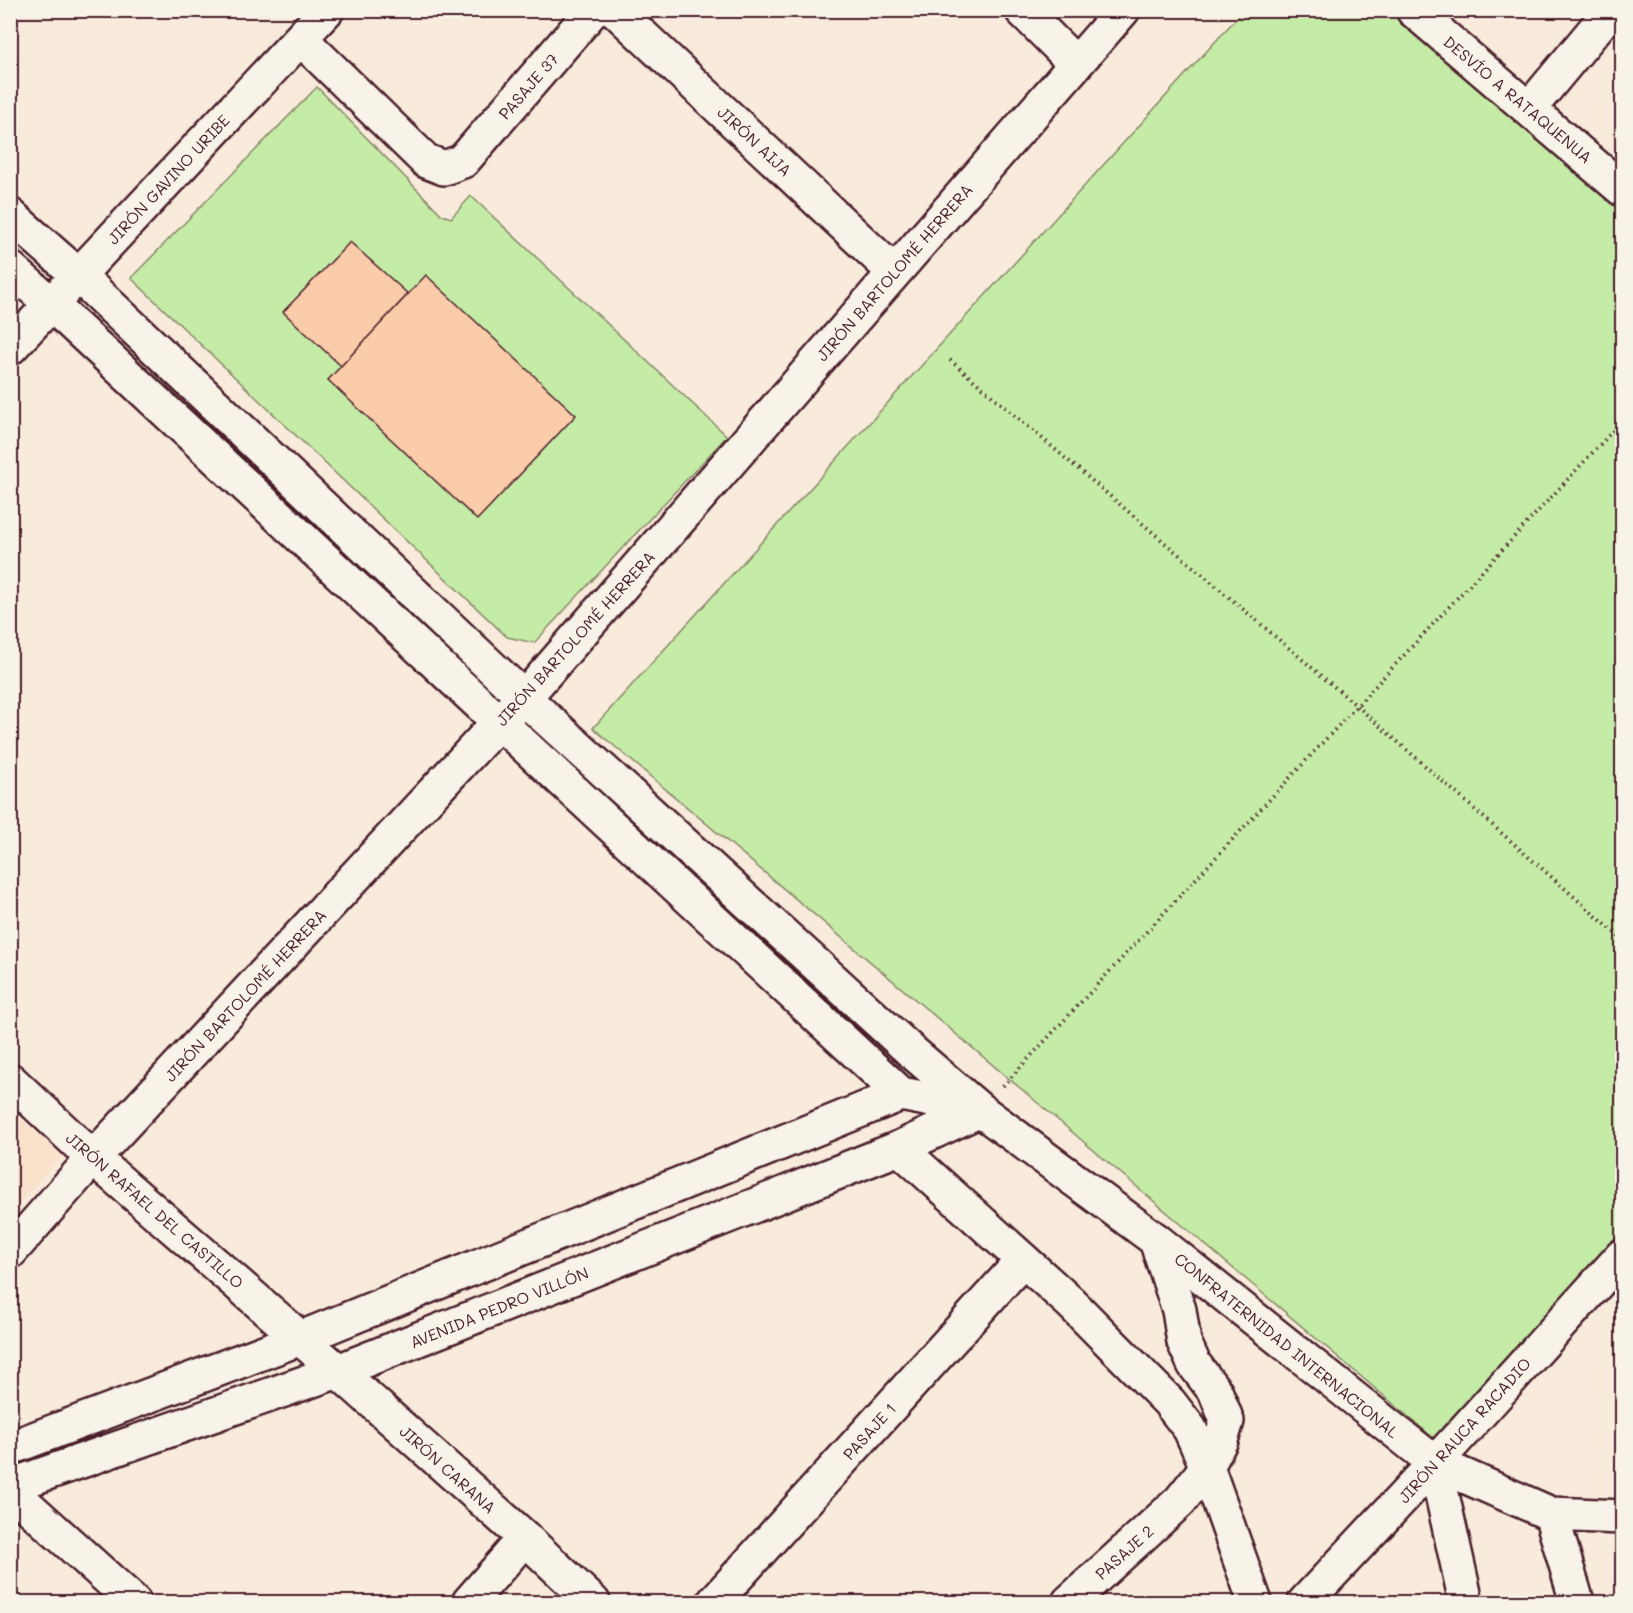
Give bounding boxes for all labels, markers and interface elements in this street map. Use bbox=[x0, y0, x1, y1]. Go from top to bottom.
street label: DESVÍO A RATAQUENUA bbox=[1439, 31, 1597, 167]
street label: PASAJE 37 bbox=[494, 48, 563, 123]
street label: JIRÓN AIJA bbox=[714, 101, 796, 181]
street label: JIRÓN GAVINO URIBE bbox=[102, 110, 234, 248]
street label: JIRÓN BARTOLOMÉ HERRERA bbox=[811, 179, 977, 365]
street label: JIRÓN BARTOLOMÉ HERRERA bbox=[491, 546, 659, 730]
street label: JIRÓN BARTOLOMÉ HERRERA bbox=[159, 904, 331, 1086]
street label: JIRÓN RAFAEL DEL CASTILLO bbox=[62, 1127, 248, 1293]
street label: CONFRATERNIDAD INTERNACIONAL bbox=[1170, 1248, 1404, 1443]
street label: AVENIDA PEDRO VILLÓN bbox=[407, 1262, 591, 1352]
street label: JIRÓN RAUCA RACADIO bbox=[1393, 1353, 1535, 1507]
street label: PASAJE 1 bbox=[838, 1398, 900, 1464]
street label: JIRÓN CARANA bbox=[396, 1420, 500, 1518]
street label: PASAJE 2 bbox=[1090, 1520, 1158, 1584]

